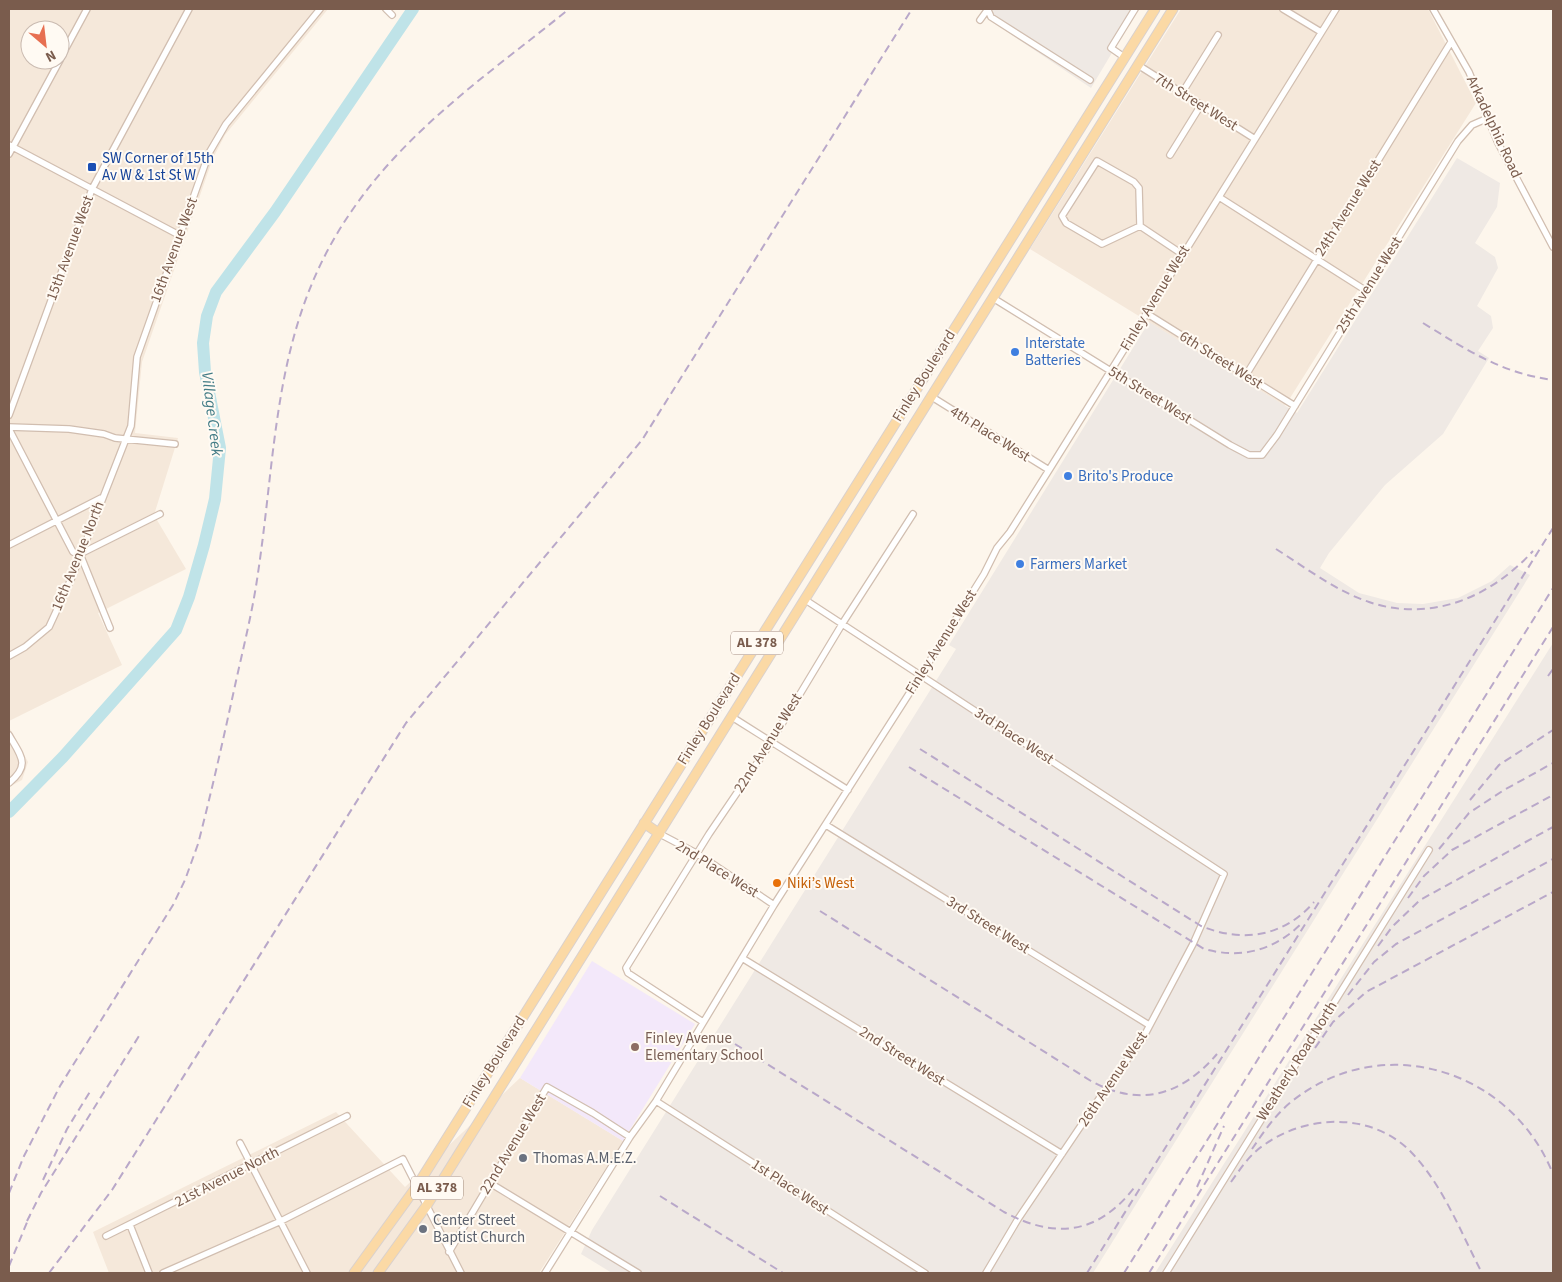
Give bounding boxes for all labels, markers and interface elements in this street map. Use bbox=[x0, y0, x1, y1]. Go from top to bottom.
north arrow bbox=[20, 20, 70, 70]
text: N bbox=[42, 45, 59, 67]
street label: 7th Street West bbox=[1150, 68, 1242, 136]
street label: Arkadelphia Road bbox=[1461, 72, 1527, 182]
place label: SW Corner of 15th Av W & 1st St W bbox=[102, 148, 214, 186]
street label: 24th Avenue West bbox=[1310, 156, 1386, 260]
marker: SW Corner of 15th Av W & 1st St W bbox=[86, 161, 98, 173]
street label: 15th Avenue West bbox=[41, 192, 99, 304]
street label: 16th Avenue West bbox=[145, 194, 203, 306]
street label: 25th Avenue West bbox=[1331, 233, 1407, 337]
street label: Finley Avenue West bbox=[1115, 241, 1195, 355]
street label: Finley Boulevard bbox=[887, 326, 961, 426]
street label: 6th Street West bbox=[1175, 326, 1267, 394]
place label: Interstate Batteries bbox=[1025, 333, 1085, 371]
marker: Interstate Batteries bbox=[1009, 346, 1021, 358]
street label: 5th Street West bbox=[1104, 361, 1196, 429]
water label: Village Creek bbox=[196, 371, 228, 458]
street label: 4th Place West bbox=[946, 401, 1034, 467]
place label: Brito's Produce bbox=[1078, 466, 1173, 487]
marker: Brito's Produce bbox=[1062, 470, 1074, 482]
street label: 16th Avenue North bbox=[46, 498, 110, 614]
place label: Farmers Market bbox=[1030, 554, 1127, 575]
marker: Farmers Market bbox=[1014, 558, 1026, 570]
street label: Finley Avenue West bbox=[900, 585, 982, 699]
road number: AL 378 bbox=[731, 632, 783, 654]
street label: Finley Boulevard bbox=[672, 669, 746, 769]
street label: 22nd Avenue West bbox=[729, 689, 807, 797]
street label: 3rd Place West bbox=[970, 702, 1058, 770]
street label: 2nd Place West bbox=[672, 835, 762, 903]
place label: Niki’s West bbox=[787, 873, 854, 894]
marker: Niki’s West bbox=[771, 877, 783, 889]
street label: 3rd Street West bbox=[942, 891, 1034, 959]
street label: Weatherly Road North bbox=[1252, 997, 1342, 1125]
street label: Finley Boulevard bbox=[457, 1012, 531, 1112]
street label: 2nd Street West bbox=[855, 1021, 949, 1091]
street label: 26th Avenue West bbox=[1073, 1027, 1153, 1131]
place label: Finley Avenue Elementary School bbox=[645, 1028, 763, 1066]
marker: Finley Avenue Elementary School bbox=[629, 1041, 641, 1053]
street label: 22nd Avenue West bbox=[475, 1090, 551, 1198]
street label: 21st Avenue North bbox=[171, 1142, 283, 1212]
place label: Thomas A.M.E.Z. bbox=[533, 1148, 637, 1169]
marker: Thomas A.M.E.Z. bbox=[517, 1152, 529, 1164]
street label: 1st Place West bbox=[747, 1154, 833, 1220]
road number: AL 378 bbox=[411, 1176, 463, 1200]
place label: Center Street Baptist Church bbox=[433, 1210, 525, 1248]
marker: Center Street Baptist Church bbox=[417, 1223, 429, 1235]

